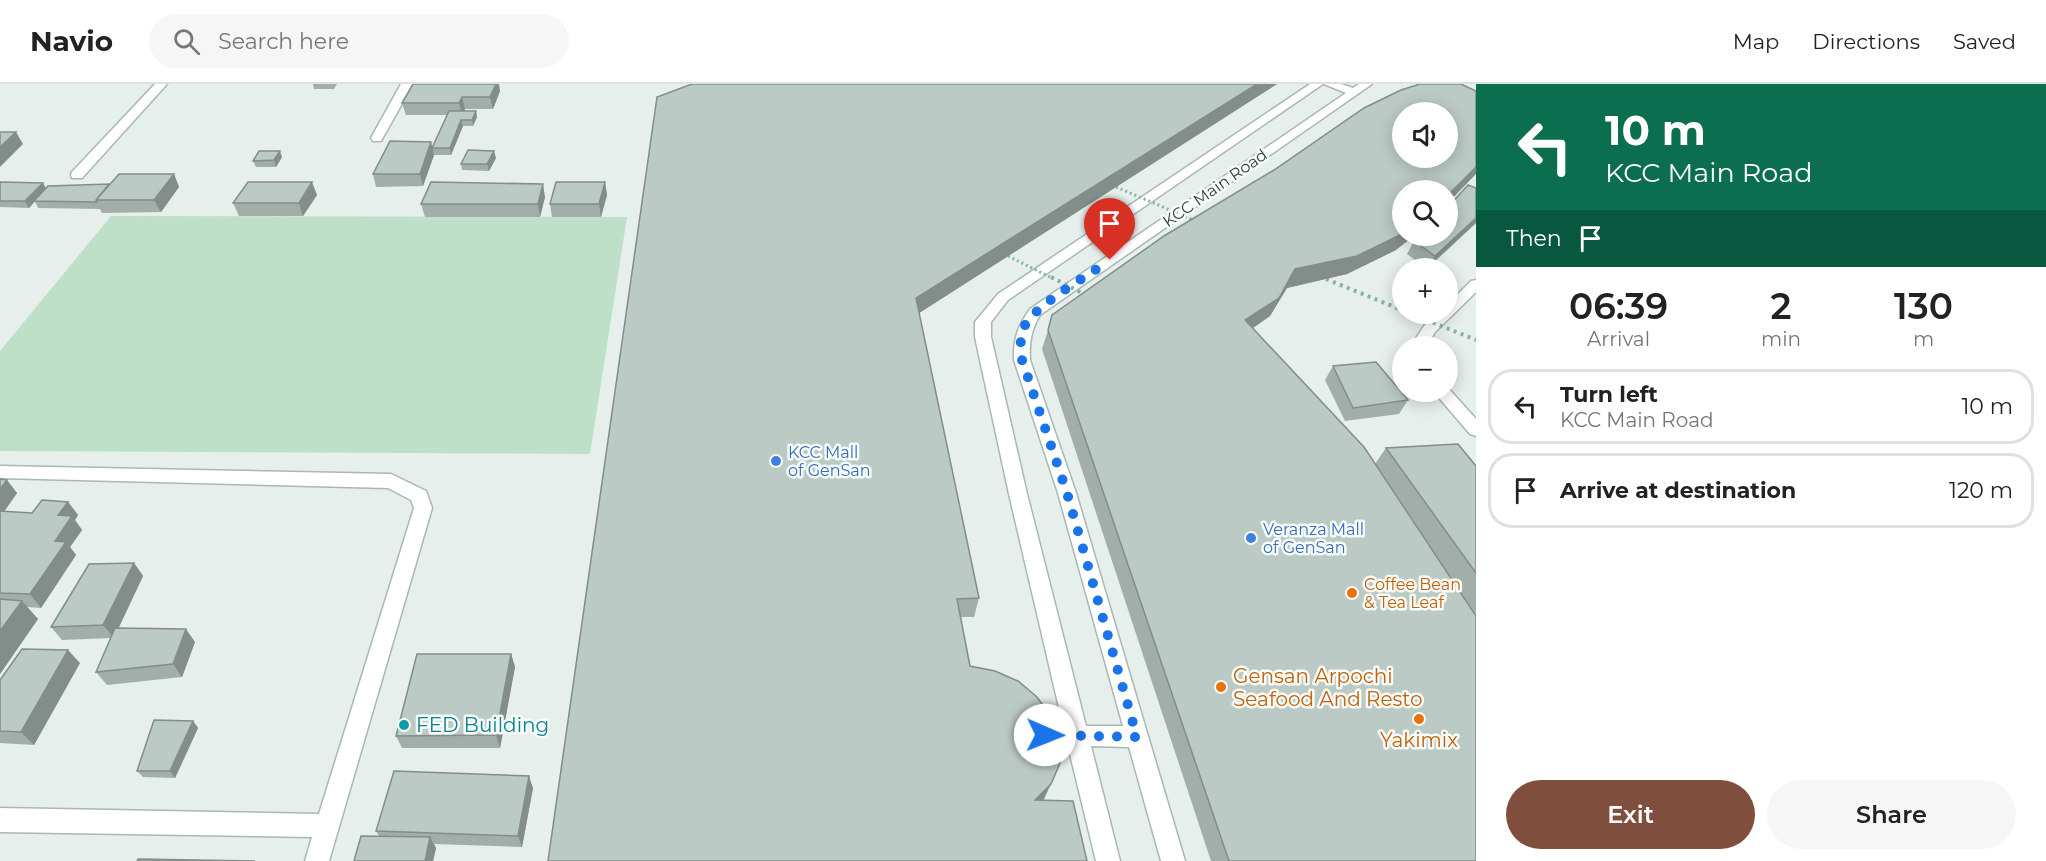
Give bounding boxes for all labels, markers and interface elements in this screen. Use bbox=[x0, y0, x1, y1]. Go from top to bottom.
search box bbox=[149, 14, 569, 68]
text: Navio bbox=[30, 24, 113, 58]
icon: search bbox=[170, 25, 203, 58]
text: Search here bbox=[218, 28, 349, 55]
text: Map bbox=[1733, 29, 1779, 54]
text: Directions bbox=[1812, 29, 1920, 54]
text: Saved bbox=[1953, 29, 2016, 54]
map controls bbox=[1392, 102, 1458, 402]
button: sound bbox=[1392, 102, 1458, 168]
text: 10 m bbox=[1605, 104, 1706, 156]
icon: left bbox=[1506, 108, 1584, 186]
street label: KCC Main Road bbox=[1159, 145, 1271, 231]
text: KCC Main Road bbox=[1605, 156, 1812, 189]
button: search bbox=[1392, 180, 1458, 246]
pin bbox=[1084, 198, 1135, 260]
icon: arrive bbox=[1093, 207, 1126, 240]
icon: arrive bbox=[1574, 222, 1607, 255]
text: Then bbox=[1506, 225, 1562, 252]
button: + bbox=[1392, 258, 1458, 324]
text: 06:39 bbox=[1569, 284, 1668, 328]
text: 2 bbox=[1771, 284, 1792, 328]
text: 130 bbox=[1894, 284, 1953, 328]
text: Arrival bbox=[1587, 327, 1650, 351]
text: min bbox=[1761, 327, 1801, 351]
text: m bbox=[1913, 327, 1934, 351]
button: − bbox=[1392, 336, 1458, 402]
text: Turn left bbox=[1560, 381, 1658, 408]
icon: left bbox=[1509, 390, 1542, 423]
text: 10 m bbox=[1961, 393, 2013, 420]
text: KCC Main Road bbox=[1560, 408, 1714, 432]
place label: KCC Mall of GenSan bbox=[788, 443, 871, 480]
marker: KCC Mall of GenSan bbox=[769, 454, 783, 468]
icon: arrive bbox=[1509, 474, 1542, 507]
text: Arrive at destination bbox=[1560, 477, 1796, 504]
text: 120 m bbox=[1949, 477, 2013, 504]
place label: Veranza Mall of GenSan bbox=[1263, 520, 1364, 557]
marker: Veranza Mall of GenSan bbox=[1244, 531, 1258, 545]
place label: Coffee Bean & Tea Leaf bbox=[1364, 575, 1461, 612]
marker: Coffee Bean & Tea Leaf bbox=[1345, 586, 1359, 600]
place label: Gensan Arpochi Seafood And Resto bbox=[1233, 664, 1423, 711]
marker: Gensan Arpochi Seafood And Resto bbox=[1214, 680, 1228, 694]
position arrow bbox=[1013, 703, 1077, 767]
marker: Yakimix bbox=[1412, 712, 1426, 726]
place label: FED Building bbox=[416, 713, 549, 737]
marker: FED Building bbox=[397, 718, 411, 732]
place label: Yakimix bbox=[1380, 728, 1458, 752]
button: Exit bbox=[1506, 780, 1755, 849]
button: Share bbox=[1767, 780, 2016, 849]

